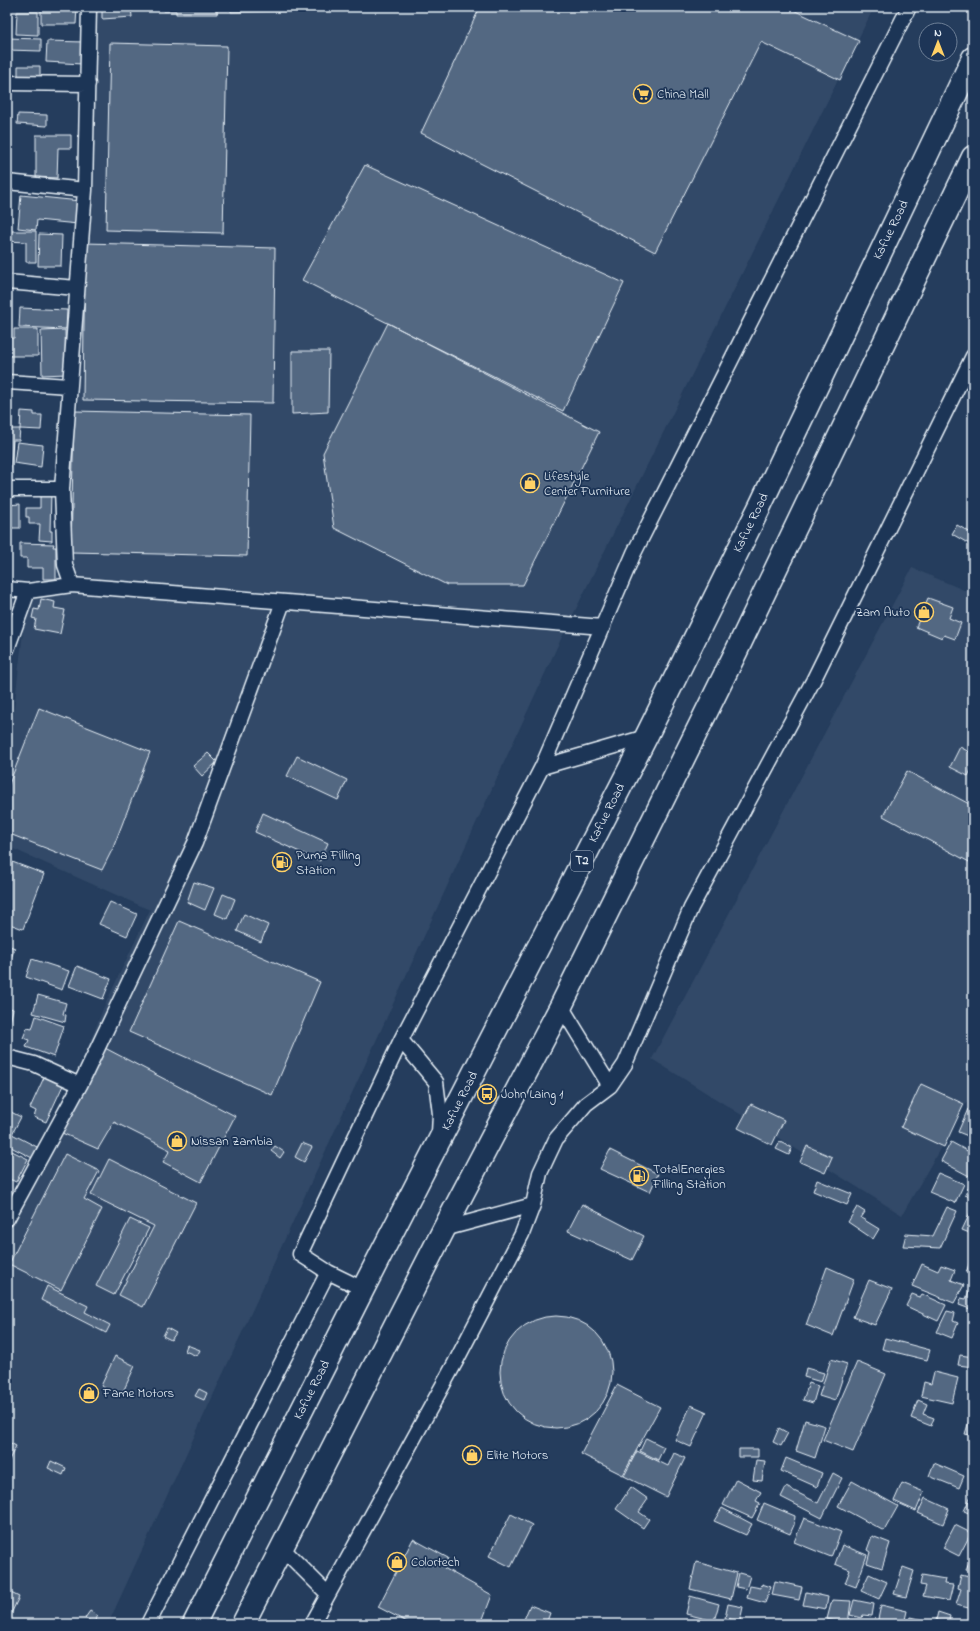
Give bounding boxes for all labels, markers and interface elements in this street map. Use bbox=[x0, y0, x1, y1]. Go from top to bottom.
north arrow bbox=[918, 22, 958, 62]
text: N bbox=[934, 25, 942, 41]
supermarket icon: China Mall bbox=[632, 83, 654, 105]
place label: China Mall bbox=[657, 85, 709, 104]
street label: Kafue Road bbox=[868, 196, 914, 263]
place label: Lifestyle Center Furniture bbox=[544, 467, 630, 501]
shop icon: Lifestyle Center Furniture bbox=[519, 472, 541, 494]
street label: Kafue Road bbox=[728, 489, 774, 556]
shop icon: Zam Auto bbox=[913, 601, 935, 623]
place label: Zam Auto bbox=[856, 603, 910, 622]
street label: Kafue Road bbox=[584, 780, 630, 846]
place label: Puma Filling Station bbox=[296, 846, 360, 880]
fuel station icon: Puma Filling Station bbox=[271, 851, 293, 873]
road number: T2 bbox=[571, 851, 593, 871]
street label: Kafue Road bbox=[437, 1068, 483, 1134]
bus stop icon: John Laing 1 bbox=[476, 1083, 498, 1105]
place label: John Laing 1 bbox=[501, 1085, 563, 1105]
shop icon: Nissan Zambia bbox=[166, 1130, 188, 1152]
place label: Nissan Zambia bbox=[191, 1132, 273, 1151]
place label: TotalEnergies Filling Station bbox=[652, 1160, 726, 1195]
fuel station icon: TotalEnergies Filling Station bbox=[628, 1165, 650, 1187]
street label: Kafue Road bbox=[289, 1357, 335, 1423]
shop icon: Fame Motors bbox=[78, 1382, 100, 1404]
place label: Fame Motors bbox=[102, 1384, 174, 1403]
shop icon: Elite Motors bbox=[461, 1444, 483, 1466]
place label: Elite Motors bbox=[486, 1446, 549, 1465]
shop icon: Colortech bbox=[386, 1551, 408, 1573]
place label: Colortech bbox=[411, 1553, 460, 1572]

